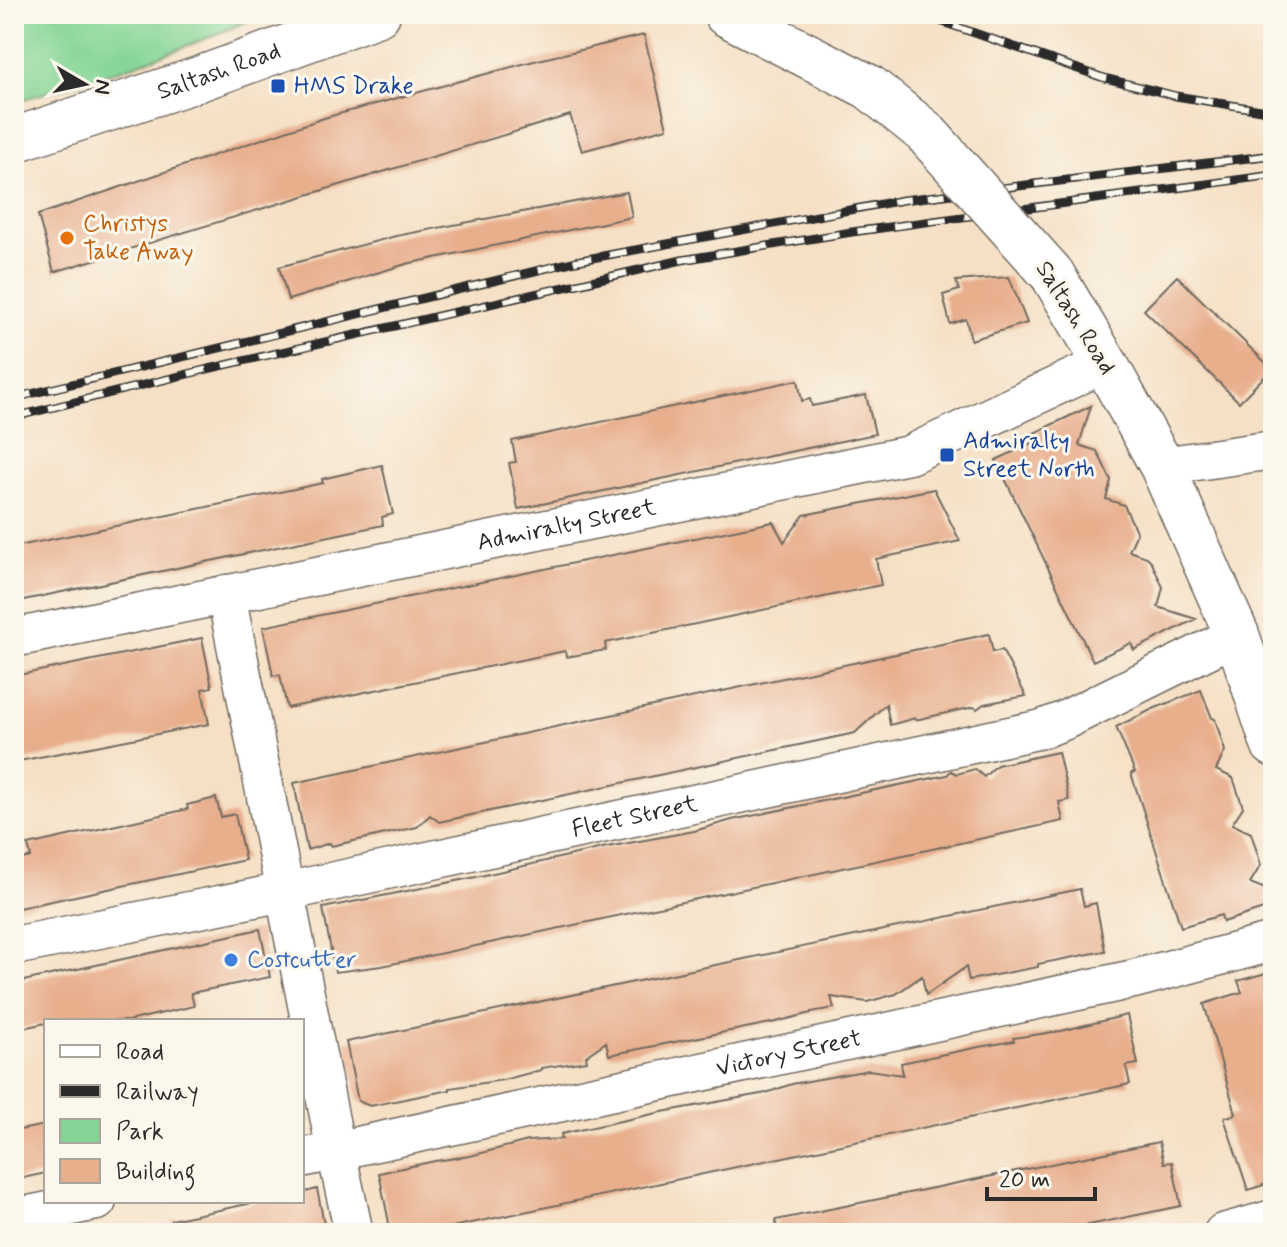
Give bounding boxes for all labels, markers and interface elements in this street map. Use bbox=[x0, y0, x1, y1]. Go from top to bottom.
street label: Saltash Road bbox=[153, 35, 285, 107]
north arrow bbox=[44, 44, 124, 124]
place label: HMS Drake bbox=[294, 71, 414, 102]
text: N bbox=[87, 77, 117, 96]
marker: HMS Drake bbox=[269, 77, 287, 95]
place label: Christys Take Away bbox=[83, 209, 193, 268]
marker: Christys Take Away bbox=[58, 229, 76, 247]
street label: Saltash Road bbox=[1028, 255, 1122, 381]
place label: Admiralty Street North bbox=[963, 426, 1095, 485]
marker: Admiralty Street North bbox=[938, 446, 956, 464]
street label: Admiralty Street bbox=[474, 492, 659, 558]
street label: Fleet Street bbox=[569, 788, 700, 845]
place label: Costcutter bbox=[247, 945, 357, 976]
marker: Costcutter bbox=[222, 951, 240, 969]
legend bbox=[44, 1019, 304, 1203]
street label: Victory Street bbox=[713, 1023, 864, 1084]
text: Road bbox=[116, 1037, 164, 1068]
text: Railway bbox=[116, 1077, 199, 1108]
text: Park bbox=[116, 1117, 164, 1148]
scale bar bbox=[987, 1151, 1095, 1201]
text: Building bbox=[116, 1157, 196, 1191]
text: 20 m bbox=[999, 1165, 1050, 1196]

